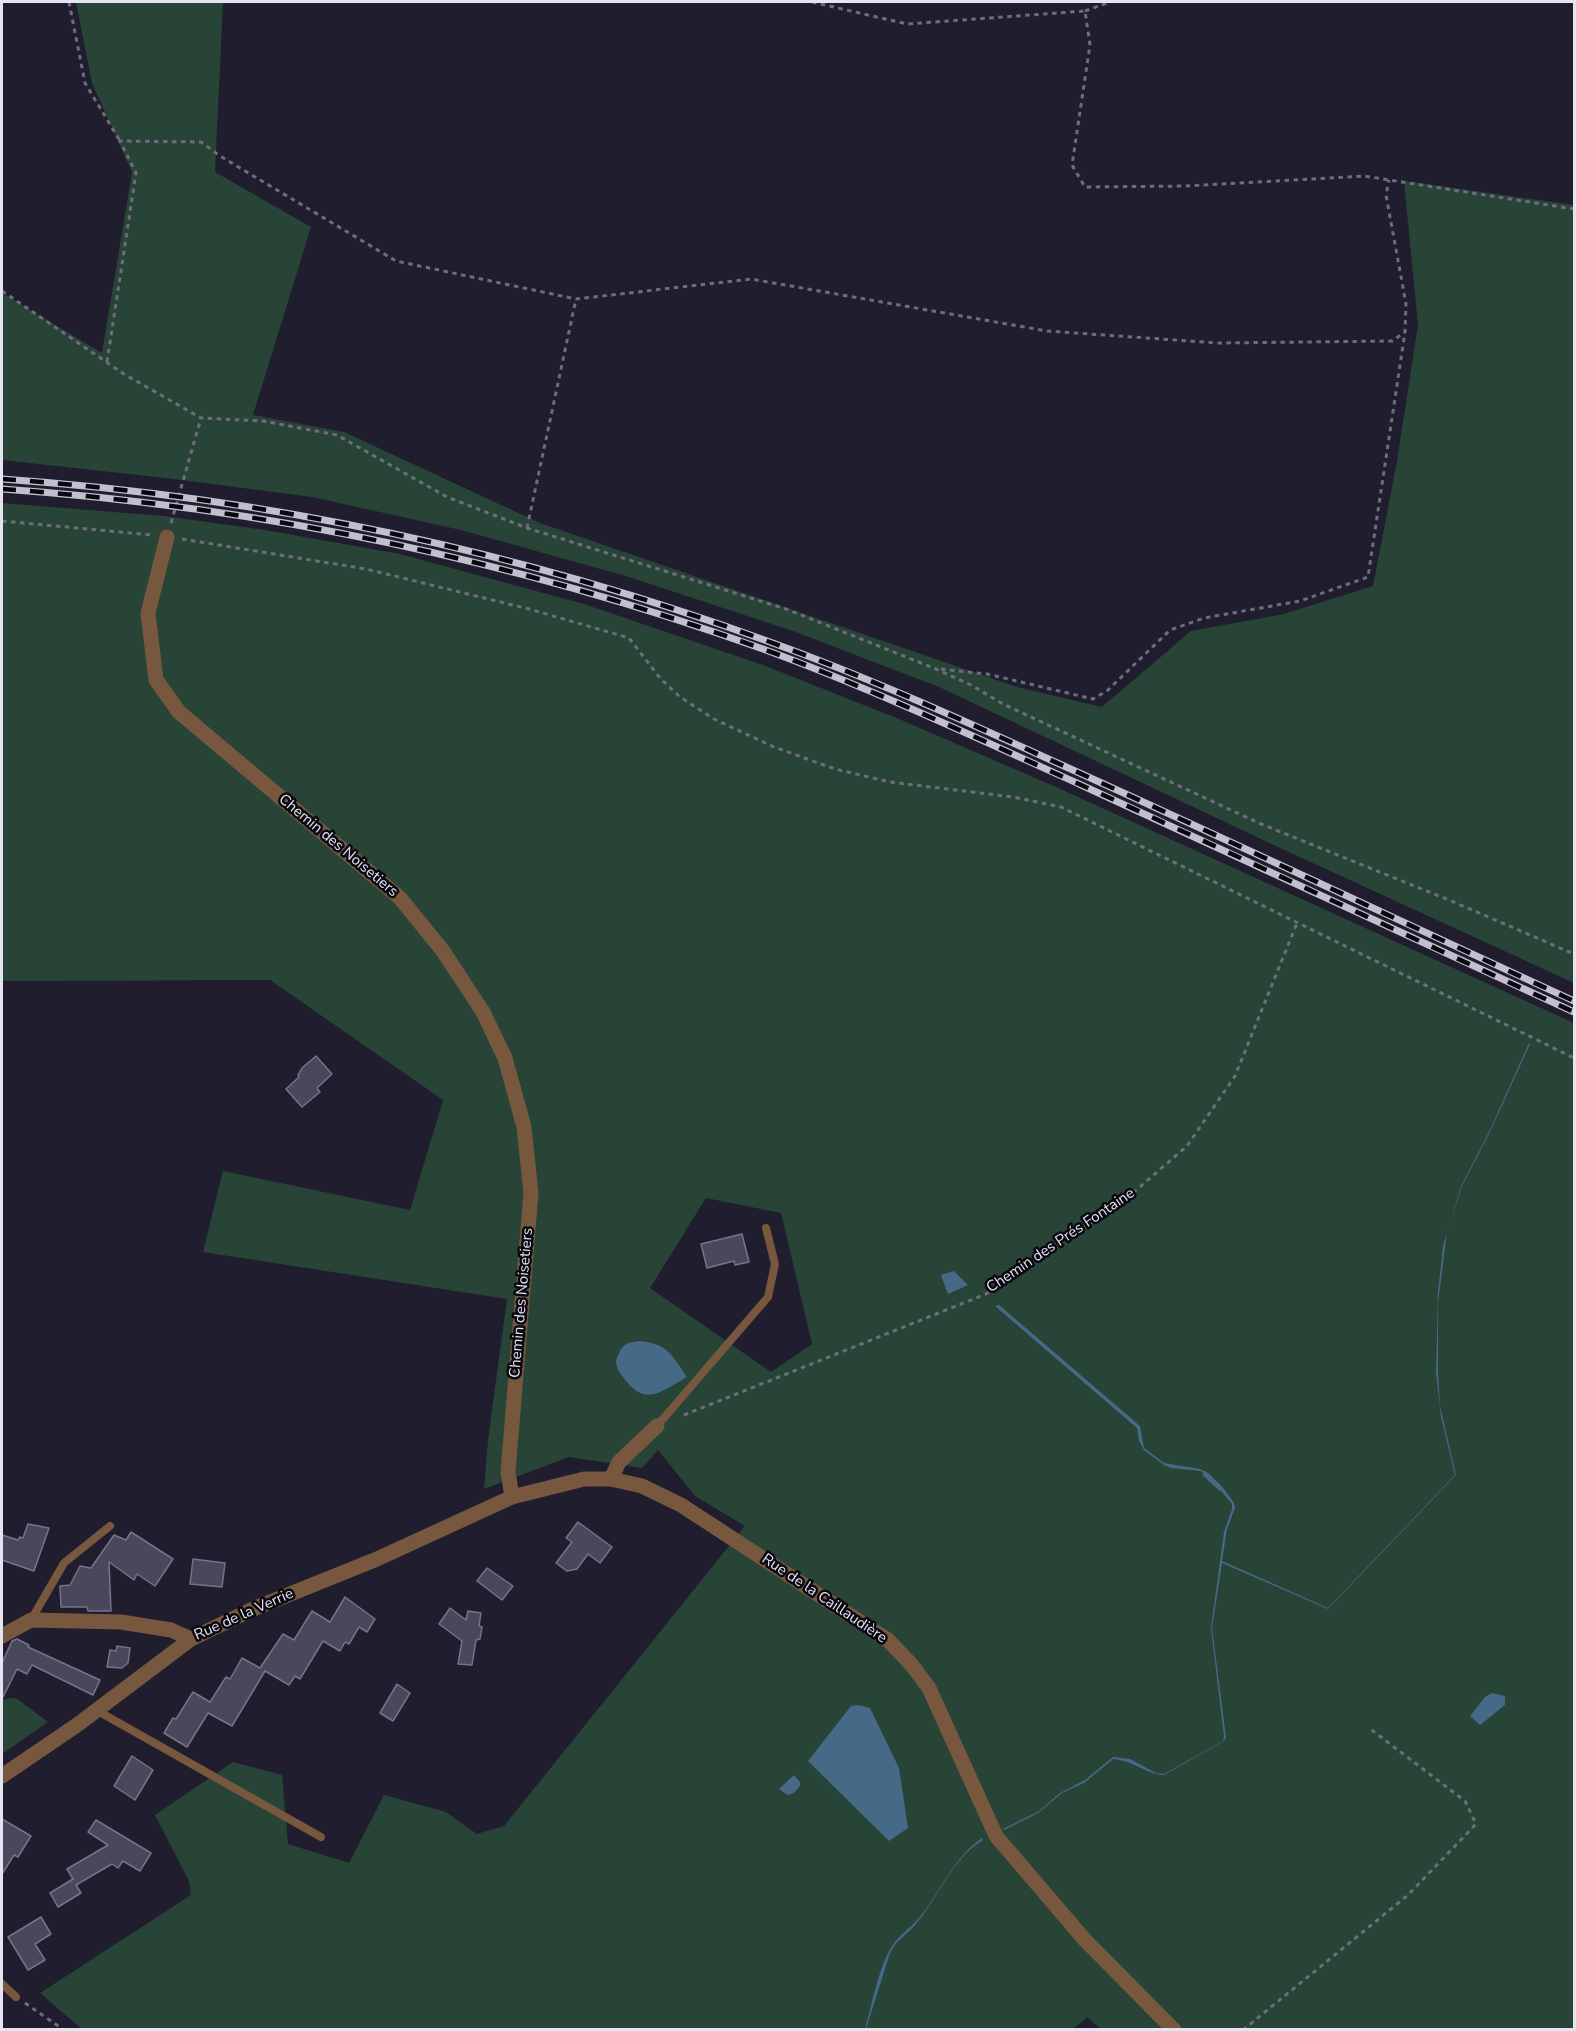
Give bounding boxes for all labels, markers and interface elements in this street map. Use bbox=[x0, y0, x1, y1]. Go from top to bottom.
street label: Chemin des Noisetiers bbox=[275, 791, 401, 901]
street label: Chemin des Prés Fontaine bbox=[984, 1185, 1138, 1297]
street label: Chemin des Noisetiers bbox=[506, 1227, 538, 1379]
street label: Rue de la Caillaudière bbox=[758, 1550, 890, 1648]
street label: Rue de la Verrie bbox=[192, 1585, 296, 1645]

